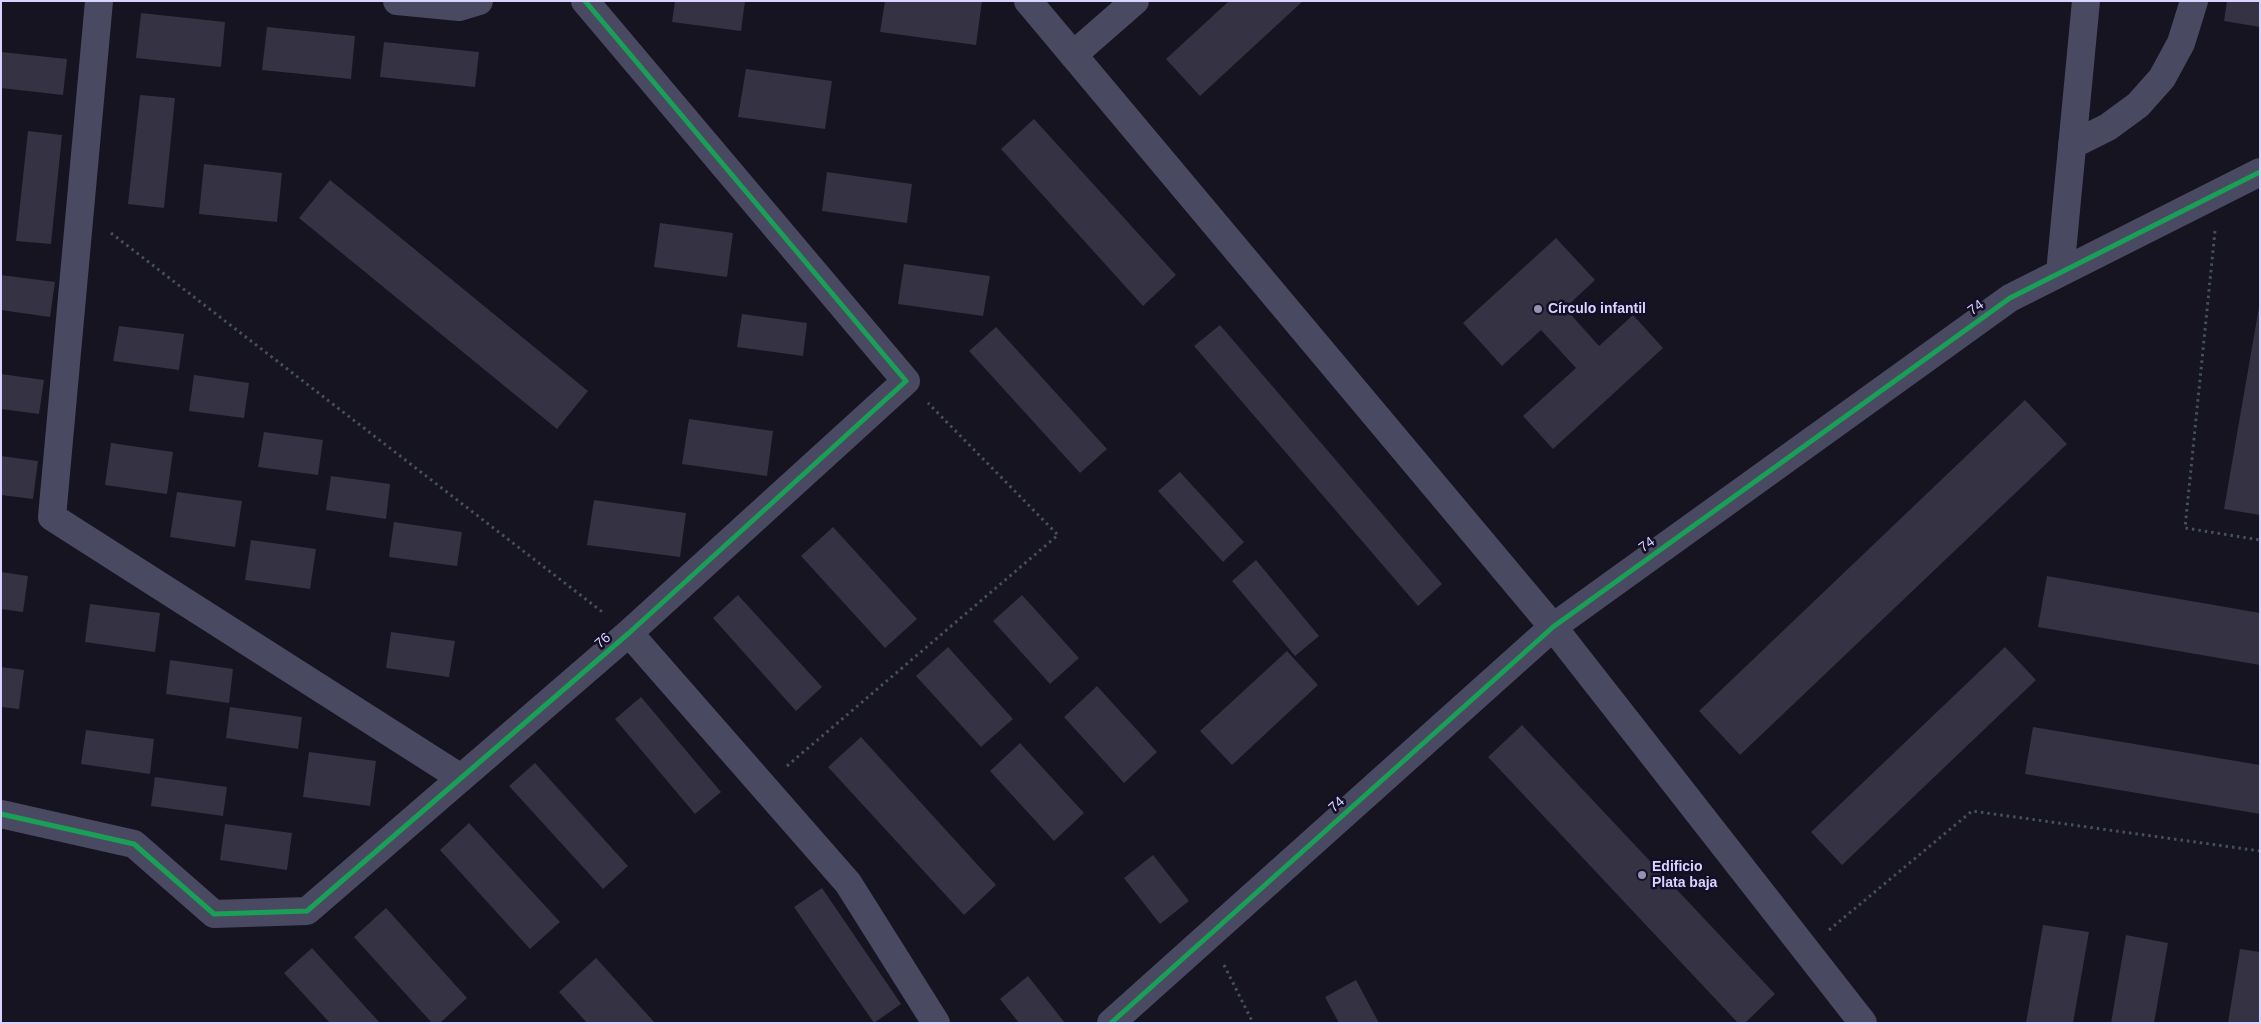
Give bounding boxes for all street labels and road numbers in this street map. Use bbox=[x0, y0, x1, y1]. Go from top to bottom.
street label: 74 bbox=[1965, 297, 1987, 319]
street label: 74 bbox=[1636, 534, 1658, 556]
street label: 76 bbox=[592, 630, 614, 652]
street label: 74 bbox=[1326, 794, 1348, 816]

